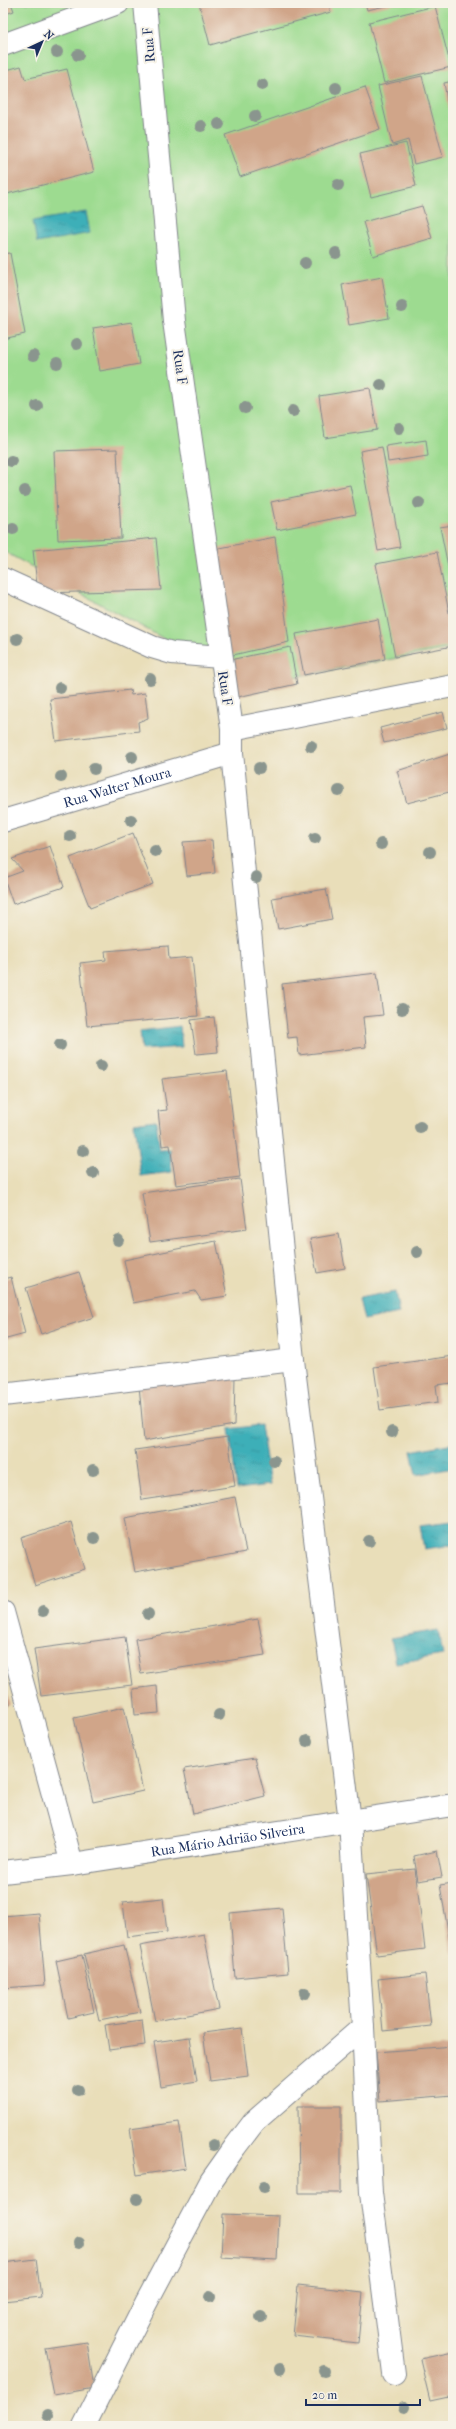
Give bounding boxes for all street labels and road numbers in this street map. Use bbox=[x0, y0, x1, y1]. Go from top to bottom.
street label: Rua F bbox=[139, 26, 159, 63]
street label: Rua F bbox=[169, 349, 191, 386]
street label: Rua F bbox=[214, 669, 236, 707]
street label: Rua Walter Moura bbox=[61, 763, 173, 811]
street label: Rua Mário Adrião Silveira bbox=[150, 1820, 306, 1860]

